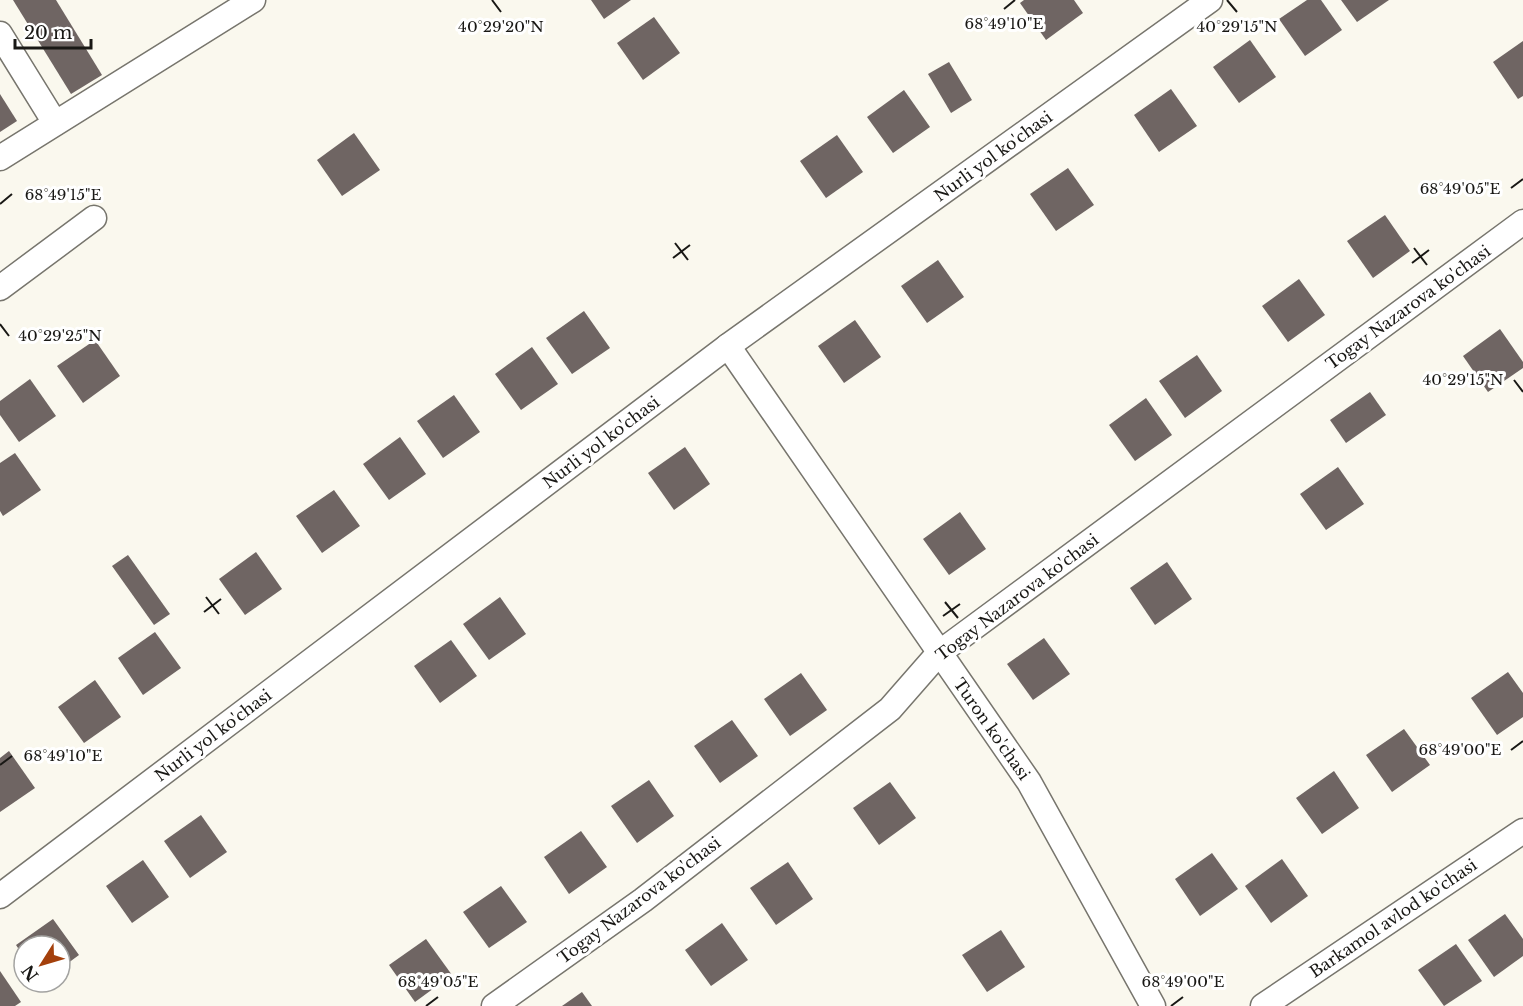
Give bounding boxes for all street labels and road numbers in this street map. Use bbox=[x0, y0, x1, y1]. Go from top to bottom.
street label: Nurli yol ko'chasi bbox=[930, 106, 1056, 206]
street label: Togay Nazarova ko'chasi bbox=[1322, 240, 1495, 373]
street label: Nurli yol ko'chasi bbox=[539, 391, 664, 492]
street label: Togay Nazarova ko'chasi bbox=[932, 529, 1103, 665]
street label: Turon ko'chasi bbox=[949, 674, 1035, 784]
street label: Nurli yol ko'chasi bbox=[151, 684, 276, 785]
street label: Togay Nazarova ko'chasi bbox=[554, 832, 725, 968]
street label: Barkamol avlod ko'chasi bbox=[1305, 854, 1481, 982]

